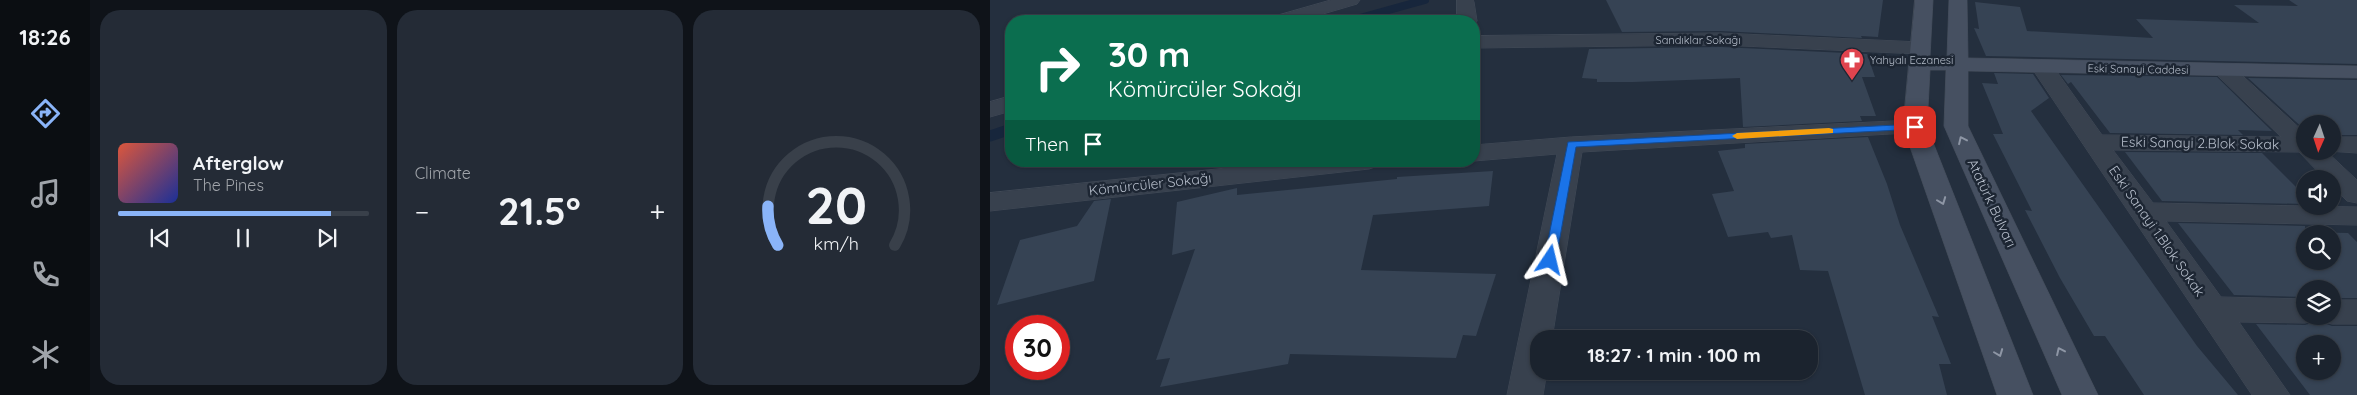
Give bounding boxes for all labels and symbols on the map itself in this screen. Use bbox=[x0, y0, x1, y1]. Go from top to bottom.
street label: Sandıklar Sokağı bbox=[1655, 33, 1741, 47]
pharmacy icon: Yahyalı Eczanesi bbox=[1839, 47, 1865, 81]
place label: Yahyalı Eczanesi bbox=[1870, 53, 1953, 67]
street label: Eski Sanayi Caddesi bbox=[2087, 61, 2189, 77]
pin bbox=[1894, 106, 1936, 148]
north arrow bbox=[2296, 115, 2341, 160]
street label: Eski Sanayi 2.Blok Sokak bbox=[2121, 133, 2279, 153]
one-way arrow bbox=[1959, 136, 1969, 145]
street label: Atatürk Bulvarı bbox=[1964, 156, 2020, 250]
street label: Eski Sanayi 1.Blok Sokak bbox=[2105, 162, 2209, 300]
street label: Kömürcüler Sokağı bbox=[1088, 169, 1212, 199]
one-way arrow bbox=[1936, 196, 1946, 205]
position arrow bbox=[1523, 233, 1575, 285]
speed limit sign: 30 bbox=[1005, 315, 1070, 380]
one-way arrow bbox=[2055, 347, 2066, 356]
one-way arrow bbox=[1993, 348, 2003, 357]

